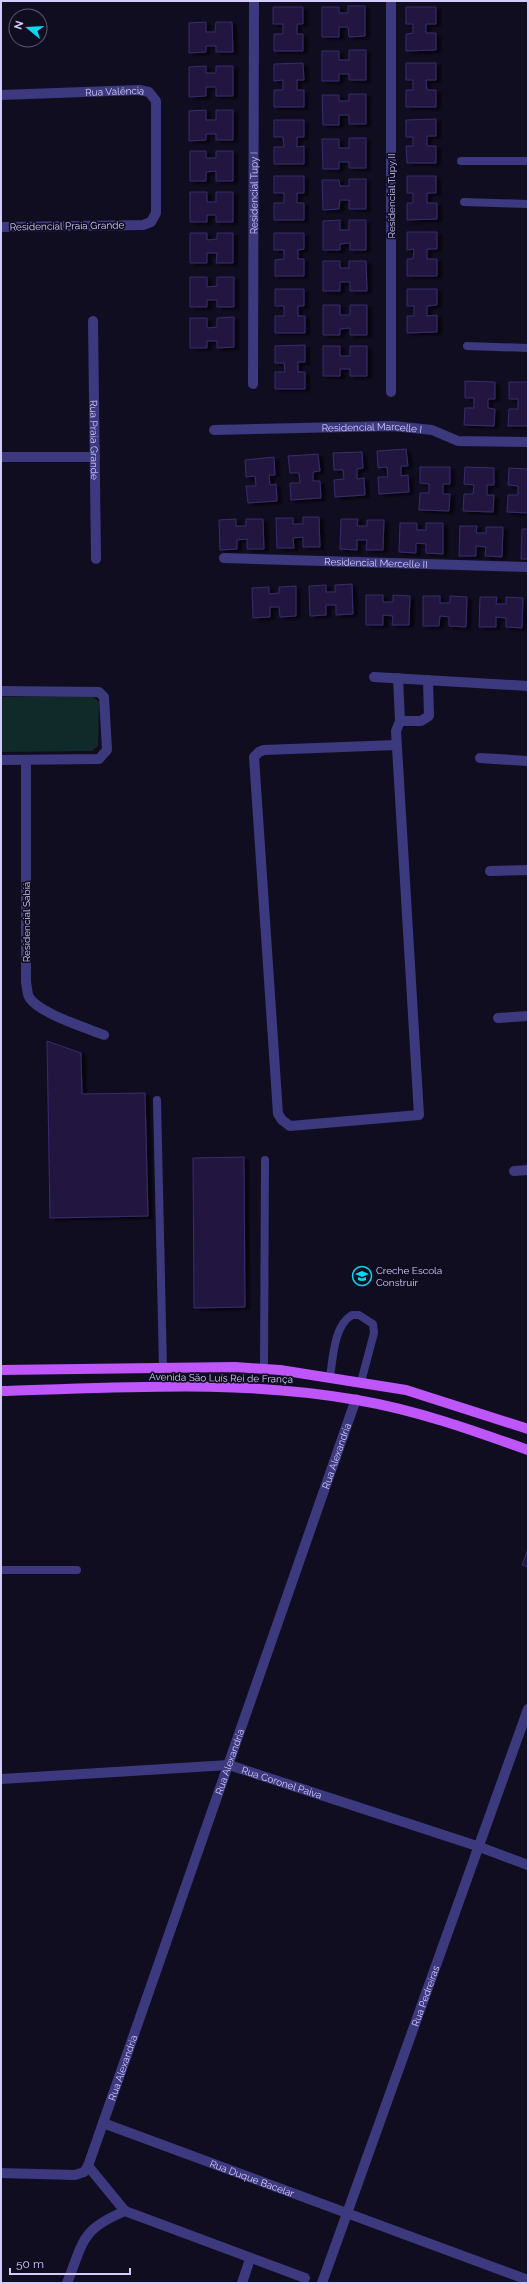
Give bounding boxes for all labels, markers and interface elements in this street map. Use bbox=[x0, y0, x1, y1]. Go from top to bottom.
north arrow bbox=[8, 8, 48, 48]
text: N bbox=[11, 19, 26, 31]
street label: Rua Valência bbox=[85, 84, 146, 97]
street label: Residencial Tupy I bbox=[248, 152, 259, 234]
street label: Residencial Tupy II bbox=[386, 154, 397, 238]
street label: Residencial Praia Grande bbox=[10, 219, 125, 232]
street label: Rua Praia Grande bbox=[88, 400, 101, 480]
street label: Residencial Marcelle I bbox=[322, 420, 423, 434]
street label: Residencial Mercelle II bbox=[324, 555, 428, 570]
street label: Residencial Sabiá bbox=[21, 882, 32, 962]
school or university icon: Creche Escola Construir bbox=[351, 1265, 373, 1287]
place label: Creche Escola Construir bbox=[376, 1265, 442, 1288]
street label: Avenida São Luís Rei de França bbox=[149, 1371, 293, 1385]
street label: Rua Alexandria bbox=[320, 1421, 353, 1490]
street label: Rua Alexandria bbox=[213, 1727, 246, 1796]
street label: Rua Coronel Paiva bbox=[240, 1764, 323, 1800]
street label: Rua Pedreiras bbox=[409, 1964, 441, 2028]
street label: Rua Alexandria bbox=[106, 2033, 139, 2102]
street label: Rua Duque Bacelar bbox=[208, 2157, 296, 2199]
scale bar bbox=[10, 2250, 130, 2276]
text: 50 m bbox=[16, 2257, 44, 2271]

